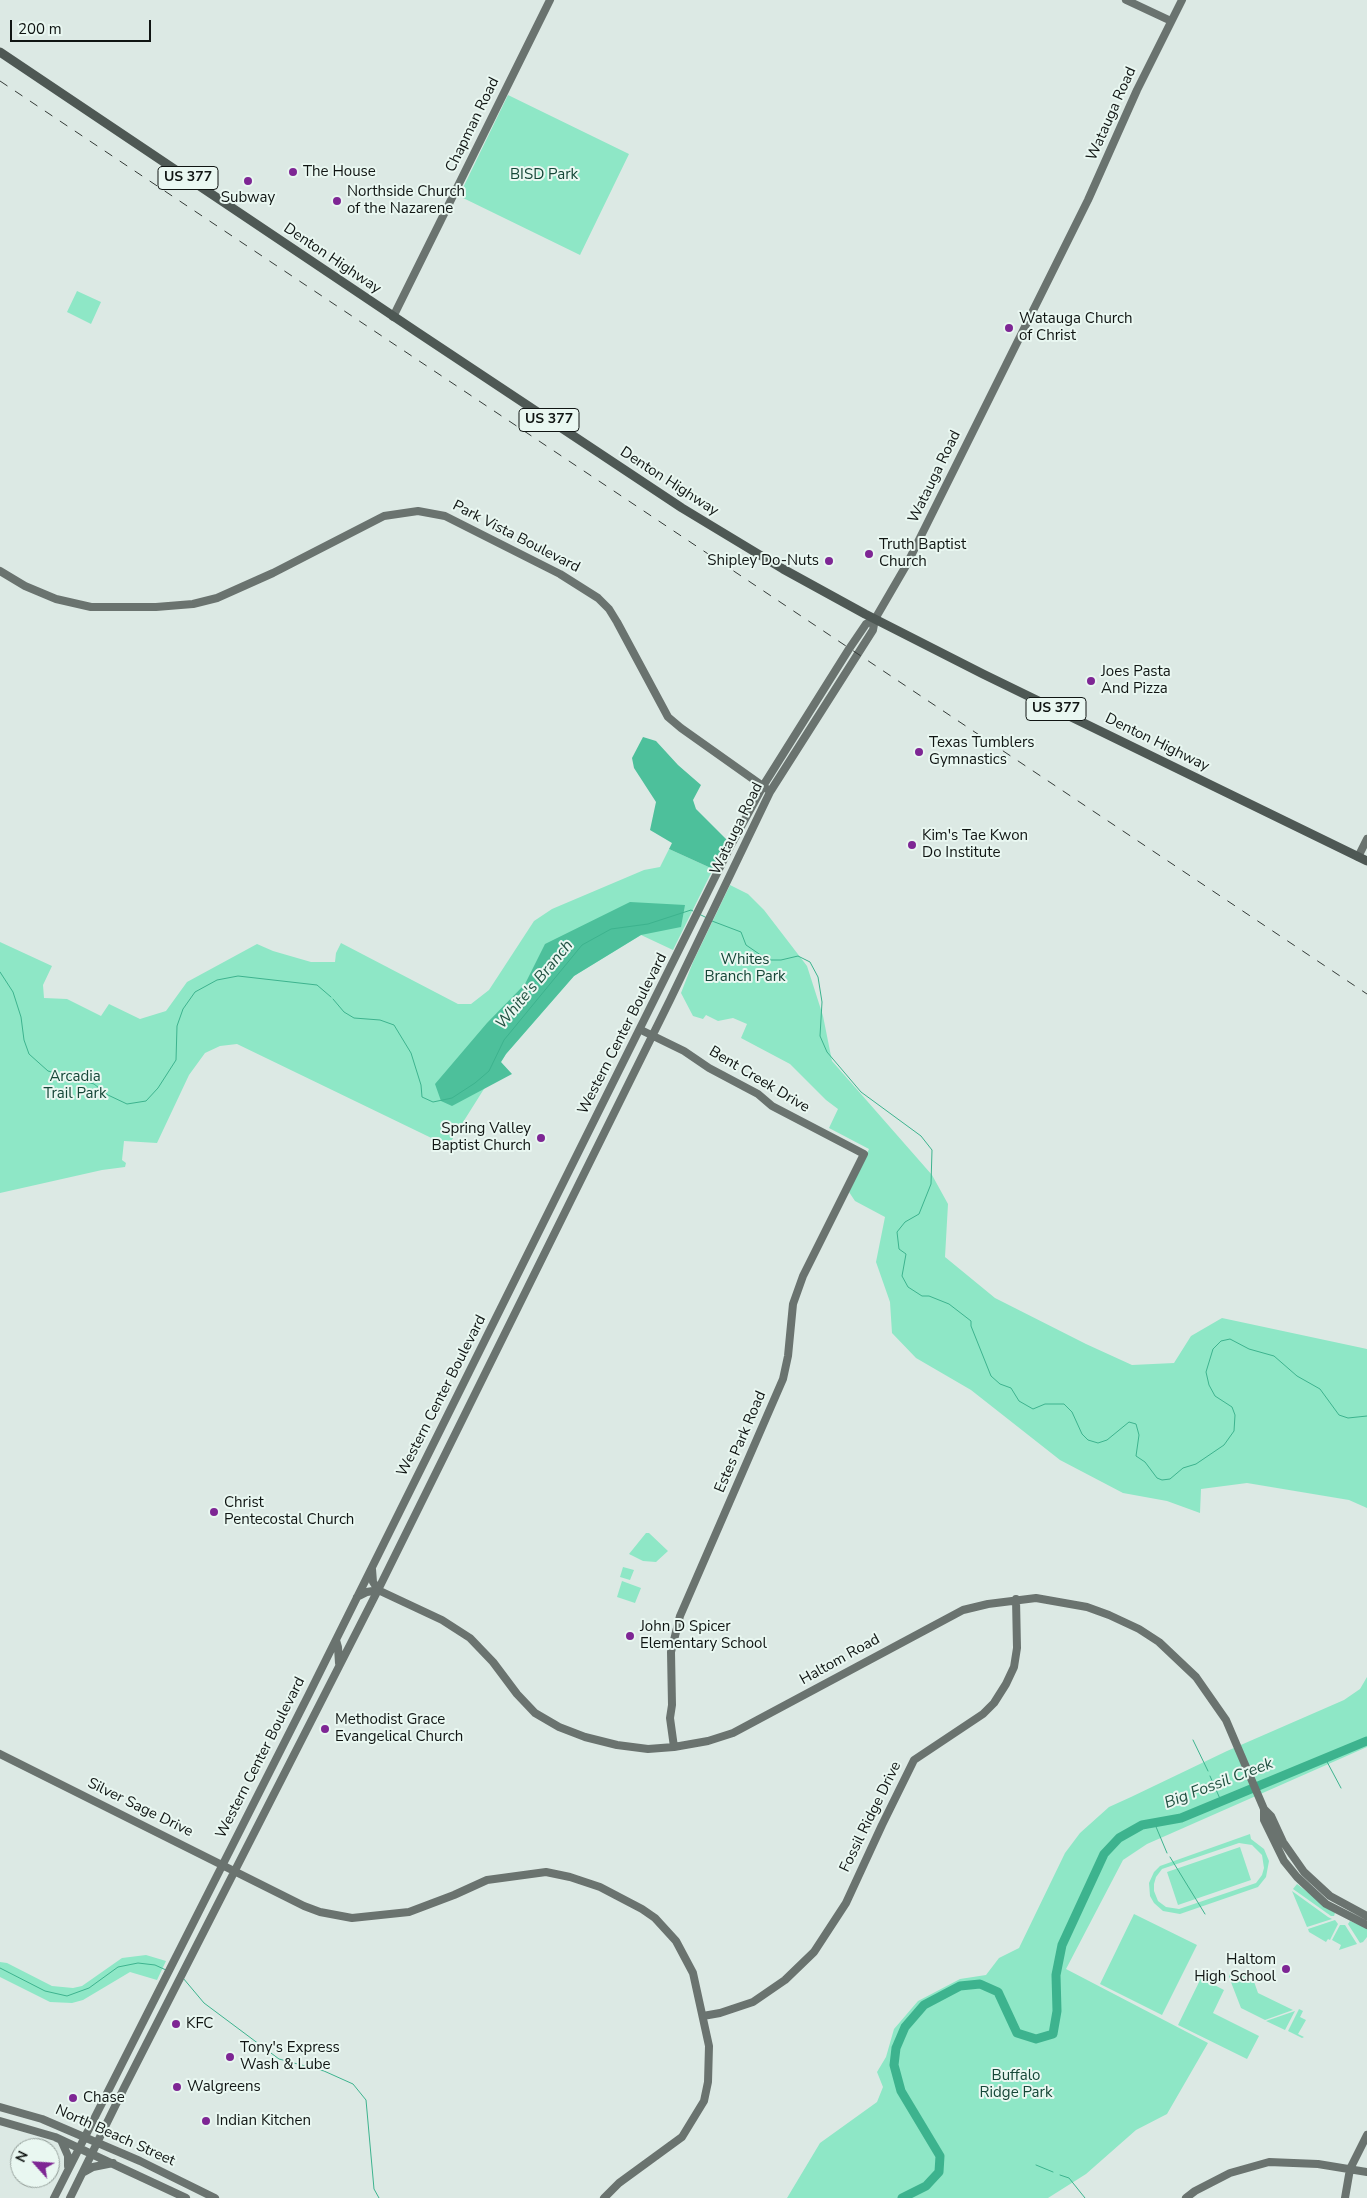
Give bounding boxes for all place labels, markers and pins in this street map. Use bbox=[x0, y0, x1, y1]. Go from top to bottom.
place label: The House bbox=[303, 163, 376, 181]
marker: The House bbox=[287, 166, 299, 178]
marker: Subway bbox=[242, 175, 254, 187]
place label: Northside Church of the Nazarene bbox=[347, 183, 465, 218]
place label: Subway bbox=[221, 189, 275, 207]
marker: Northside Church of the Nazarene bbox=[331, 195, 343, 207]
place label: Watauga Church of Christ bbox=[1019, 310, 1133, 345]
marker: Watauga Church of Christ bbox=[1003, 322, 1015, 334]
place label: Truth Baptist Church bbox=[879, 536, 966, 571]
marker: Truth Baptist Church bbox=[863, 548, 875, 560]
place label: Shipley Do-Nuts bbox=[707, 552, 819, 570]
marker: Shipley Do-Nuts bbox=[823, 555, 835, 567]
place label: Joes Pasta And Pizza bbox=[1101, 663, 1171, 698]
marker: Joes Pasta And Pizza bbox=[1085, 675, 1097, 687]
place label: Texas Tumblers Gymnastics bbox=[929, 734, 1034, 769]
marker: Texas Tumblers Gymnastics bbox=[913, 746, 925, 758]
place label: Kim's Tae Kwon Do Institute bbox=[922, 827, 1028, 862]
marker: Kim's Tae Kwon Do Institute bbox=[906, 839, 918, 851]
place label: Spring Valley Baptist Church bbox=[431, 1120, 531, 1155]
marker: Spring Valley Baptist Church bbox=[535, 1132, 547, 1144]
place label: Christ Pentecostal Church bbox=[224, 1494, 354, 1529]
marker: Christ Pentecostal Church bbox=[208, 1506, 220, 1518]
place label: John D Spicer Elementary School bbox=[640, 1618, 767, 1653]
marker: John D Spicer Elementary School bbox=[624, 1630, 636, 1642]
place label: Methodist Grace Evangelical Church bbox=[335, 1711, 463, 1746]
marker: Methodist Grace Evangelical Church bbox=[319, 1723, 331, 1735]
place label: Haltom High School bbox=[1194, 1951, 1276, 1986]
marker: Haltom High School bbox=[1280, 1963, 1292, 1975]
place label: KFC bbox=[186, 2015, 213, 2033]
marker: KFC bbox=[170, 2018, 182, 2030]
place label: Tony's Express Wash & Lube bbox=[240, 2039, 340, 2074]
marker: Tony's Express Wash & Lube bbox=[224, 2051, 236, 2063]
place label: Walgreens bbox=[187, 2078, 261, 2096]
marker: Walgreens bbox=[171, 2081, 183, 2093]
place label: Chase bbox=[83, 2089, 125, 2107]
marker: Chase bbox=[67, 2092, 79, 2104]
place label: Indian Kitchen bbox=[216, 2112, 311, 2130]
marker: Indian Kitchen bbox=[200, 2115, 212, 2127]

